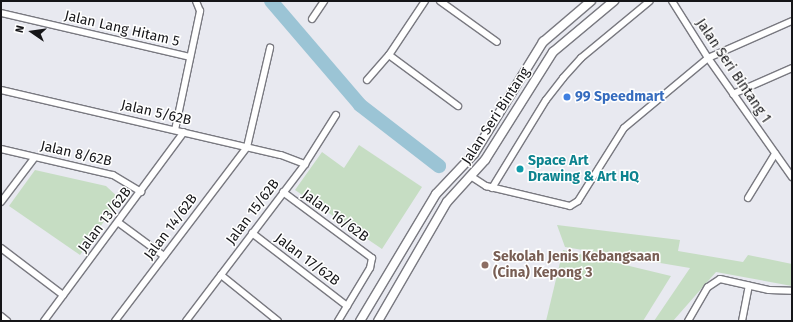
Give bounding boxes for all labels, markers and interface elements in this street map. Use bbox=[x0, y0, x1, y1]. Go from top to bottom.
street label: Jalan Lang Hitam 5 bbox=[63, 8, 181, 50]
north arrow bbox=[12, 12, 52, 52]
street label: Jalan Seri Bintang 1 bbox=[692, 16, 774, 126]
text: N bbox=[13, 24, 27, 34]
street label: Jalan Seri Bintang bbox=[458, 64, 534, 168]
place label: 99 Speedmart bbox=[575, 89, 665, 105]
marker: 99 Speedmart bbox=[562, 92, 572, 102]
street label: Jalan 5/62B bbox=[119, 97, 193, 129]
street label: Jalan 8/62B bbox=[39, 138, 113, 170]
place label: Space Art Drawing & Art HQ bbox=[528, 153, 639, 186]
marker: Space Art Drawing & Art HQ bbox=[515, 164, 525, 174]
street label: Jalan 15/62B bbox=[223, 176, 283, 248]
street label: Jalan 13/62B bbox=[75, 184, 135, 256]
street label: Jalan 16/62B bbox=[298, 186, 372, 246]
street label: Jalan 14/62B bbox=[141, 191, 201, 263]
street label: Jalan 17/62B bbox=[271, 230, 343, 290]
place label: Sekolah Jenis Kebangsaan (Cina) Kepong 3 bbox=[493, 249, 660, 282]
marker: Sekolah Jenis Kebangsaan (Cina) Kepong 3 bbox=[480, 260, 490, 270]

